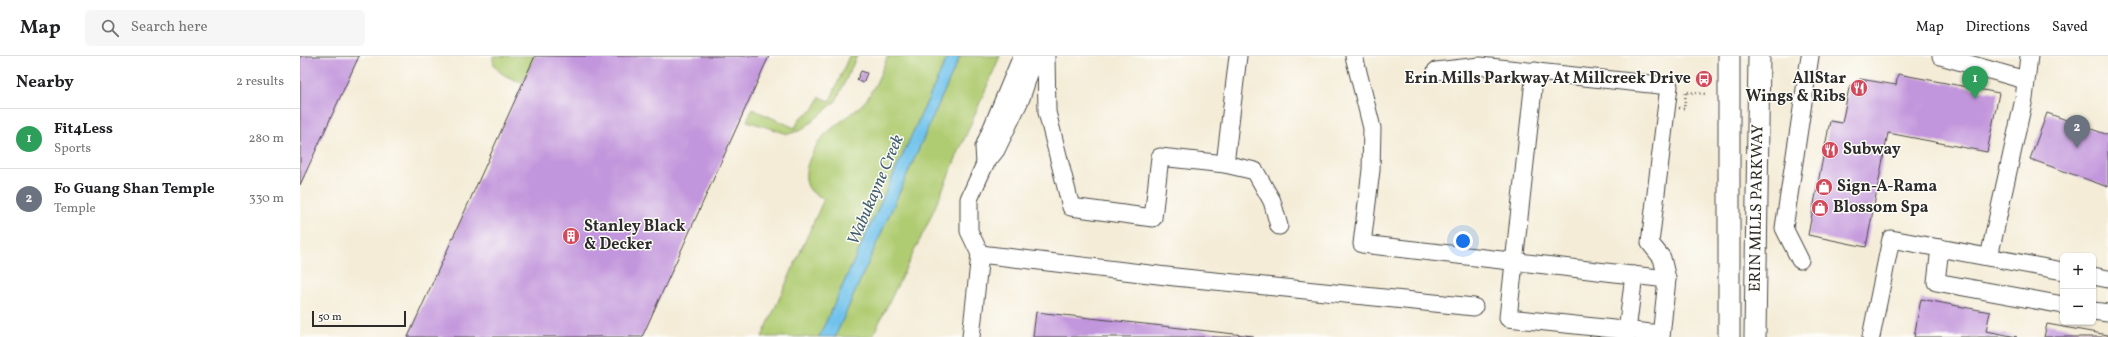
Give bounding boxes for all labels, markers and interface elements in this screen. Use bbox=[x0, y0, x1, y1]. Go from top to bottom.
search box bbox=[85, 10, 365, 46]
text: Map bbox=[20, 15, 61, 41]
icon: search bbox=[99, 17, 121, 39]
text: Search here bbox=[131, 17, 208, 38]
text: Map bbox=[1916, 18, 1944, 37]
text: Directions bbox=[1966, 18, 2030, 37]
text: Saved bbox=[2052, 18, 2088, 37]
pin: 1 bbox=[1962, 66, 1988, 99]
place label: Erin Mills Parkway At Millcreek Drive bbox=[1405, 68, 1691, 90]
place label: AllStar Wings & Ribs bbox=[1746, 68, 1846, 108]
bus stop icon: Erin Mills Parkway At Millcreek Drive bbox=[1694, 69, 1714, 89]
text: Nearby bbox=[16, 71, 74, 94]
text: 2 results bbox=[236, 73, 284, 91]
restaurant icon: AllStar Wings & Ribs bbox=[1849, 78, 1869, 98]
pin: 2 bbox=[2064, 115, 2090, 148]
text: Fit4Less bbox=[54, 119, 113, 140]
street label: ERIN MILLS PARKWAY bbox=[1745, 124, 1769, 292]
text: 1 bbox=[26, 130, 32, 148]
text: 280 m bbox=[248, 130, 284, 148]
water label: Wabukayne Creek bbox=[842, 131, 910, 249]
place label: Subway bbox=[1843, 139, 1901, 161]
text: Sports bbox=[54, 140, 91, 158]
restaurant icon: Subway bbox=[1820, 140, 1840, 160]
place label: Sign-A-Rama bbox=[1837, 176, 1938, 198]
shop icon: Sign-A-Rama bbox=[1814, 177, 1834, 197]
text: Fo Guang Shan Temple bbox=[54, 179, 215, 200]
text: 2 bbox=[26, 190, 32, 208]
text: 330 m bbox=[249, 190, 284, 208]
place label: Blossom Spa bbox=[1833, 197, 1929, 219]
shop icon: Blossom Spa bbox=[1810, 198, 1830, 218]
text: Temple bbox=[54, 200, 96, 218]
place label: Stanley Black & Decker bbox=[584, 216, 686, 256]
building icon: Stanley Black & Decker bbox=[561, 226, 581, 246]
your location bbox=[1453, 231, 1473, 251]
map controls bbox=[2060, 253, 2096, 325]
button: + bbox=[2060, 253, 2096, 289]
button: − bbox=[2060, 289, 2096, 325]
scale bar bbox=[312, 309, 406, 328]
text: 50 m bbox=[318, 310, 342, 325]

